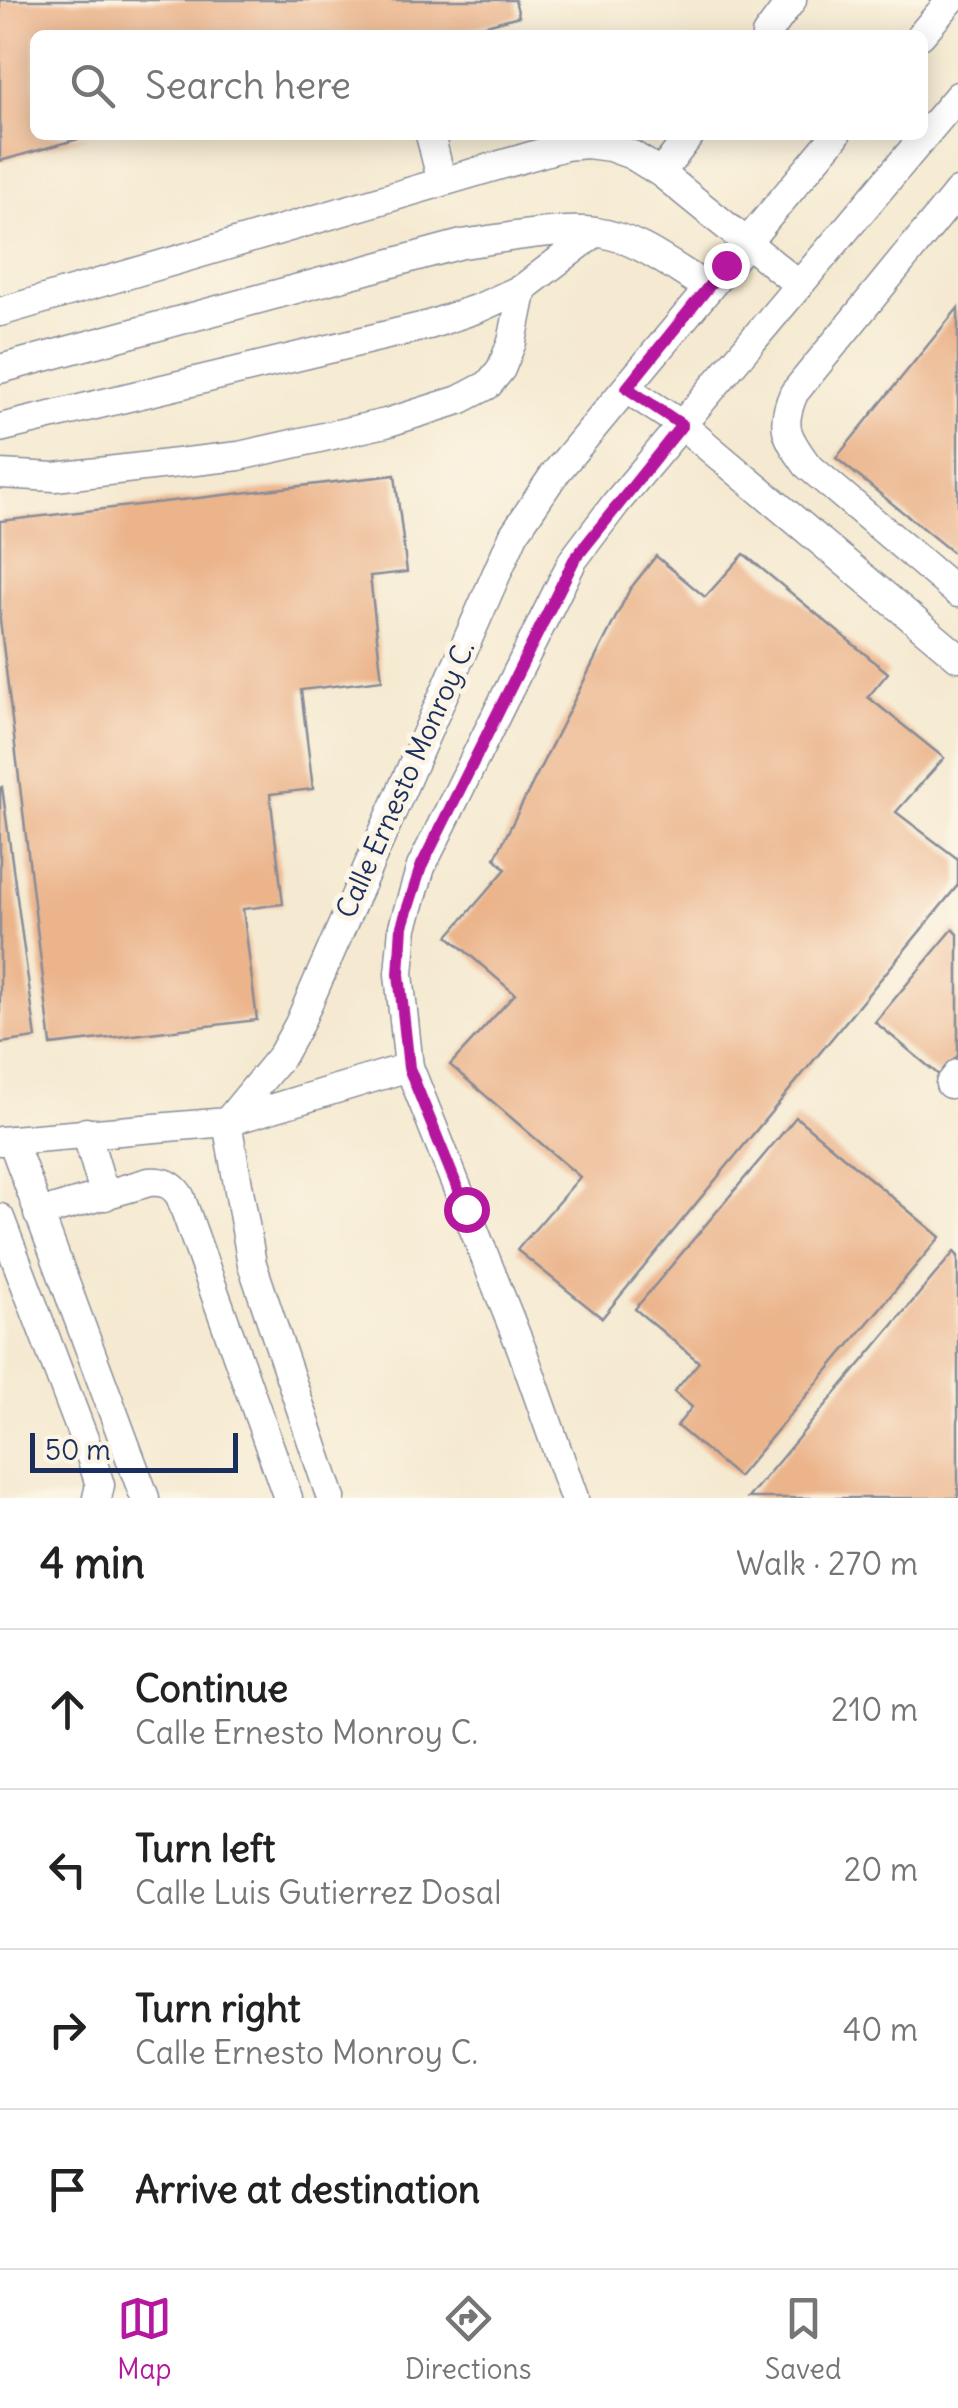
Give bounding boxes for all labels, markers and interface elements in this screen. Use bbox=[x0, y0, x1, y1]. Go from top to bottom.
search box bbox=[30, 30, 928, 140]
icon: search bbox=[65, 58, 120, 113]
text: Search here bbox=[145, 62, 351, 109]
route end bbox=[704, 243, 750, 289]
street label: Calle Ernesto Monroy C. bbox=[328, 635, 482, 923]
route start bbox=[444, 1187, 490, 1233]
scale bar bbox=[30, 1428, 238, 1472]
text: 50 m bbox=[45, 1432, 111, 1468]
text: 4 min bbox=[40, 1537, 145, 1589]
text: Walk · 270 m bbox=[736, 1543, 918, 1584]
text: Continue bbox=[135, 1665, 288, 1712]
icon: ahead bbox=[40, 1682, 95, 1737]
text: 210 m bbox=[831, 1689, 918, 1730]
text: Calle Ernesto Monroy C. bbox=[135, 1712, 478, 1753]
text: Turn left bbox=[135, 1825, 275, 1872]
icon: left bbox=[40, 1842, 95, 1897]
text: 20 m bbox=[844, 1849, 918, 1890]
text: Calle Luis Gutierrez Dosal bbox=[135, 1872, 501, 1913]
text: Turn right bbox=[135, 1985, 301, 2032]
icon: right bbox=[40, 2002, 95, 2057]
text: 40 m bbox=[843, 2009, 918, 2050]
text: Calle Ernesto Monroy C. bbox=[135, 2032, 478, 2073]
icon: arrive bbox=[40, 2162, 95, 2217]
text: Arrive at destination bbox=[135, 2166, 480, 2213]
tab: Map bbox=[117, 2291, 172, 2387]
tab: Directions bbox=[405, 2291, 531, 2387]
tab: Saved bbox=[765, 2291, 841, 2387]

